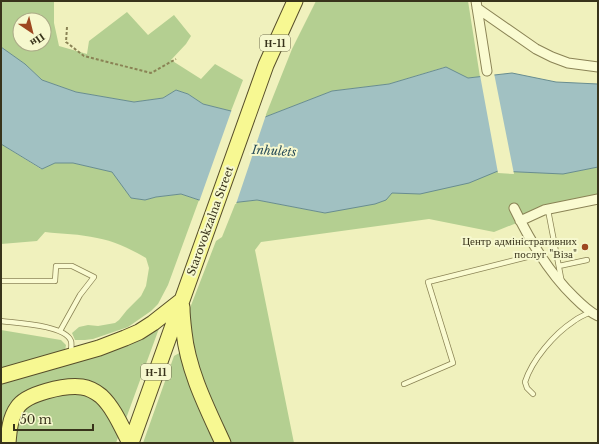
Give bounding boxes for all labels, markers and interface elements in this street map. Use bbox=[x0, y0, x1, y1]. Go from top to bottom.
north arrow bbox=[12, 12, 52, 52]
text: Пн bbox=[27, 30, 48, 51]
road number: Н-11 bbox=[260, 35, 290, 51]
water label: Inhulets bbox=[250, 142, 297, 159]
street label: Starovokzalna Street bbox=[184, 164, 237, 278]
place label: Центр адміністративних послуг "Віза" bbox=[462, 234, 577, 261]
marker: Центр адміністративних послуг "Віза" bbox=[580, 242, 590, 252]
road number: Н-11 bbox=[141, 364, 171, 380]
scale bar bbox=[14, 406, 93, 432]
text: 50 m bbox=[20, 412, 52, 427]

